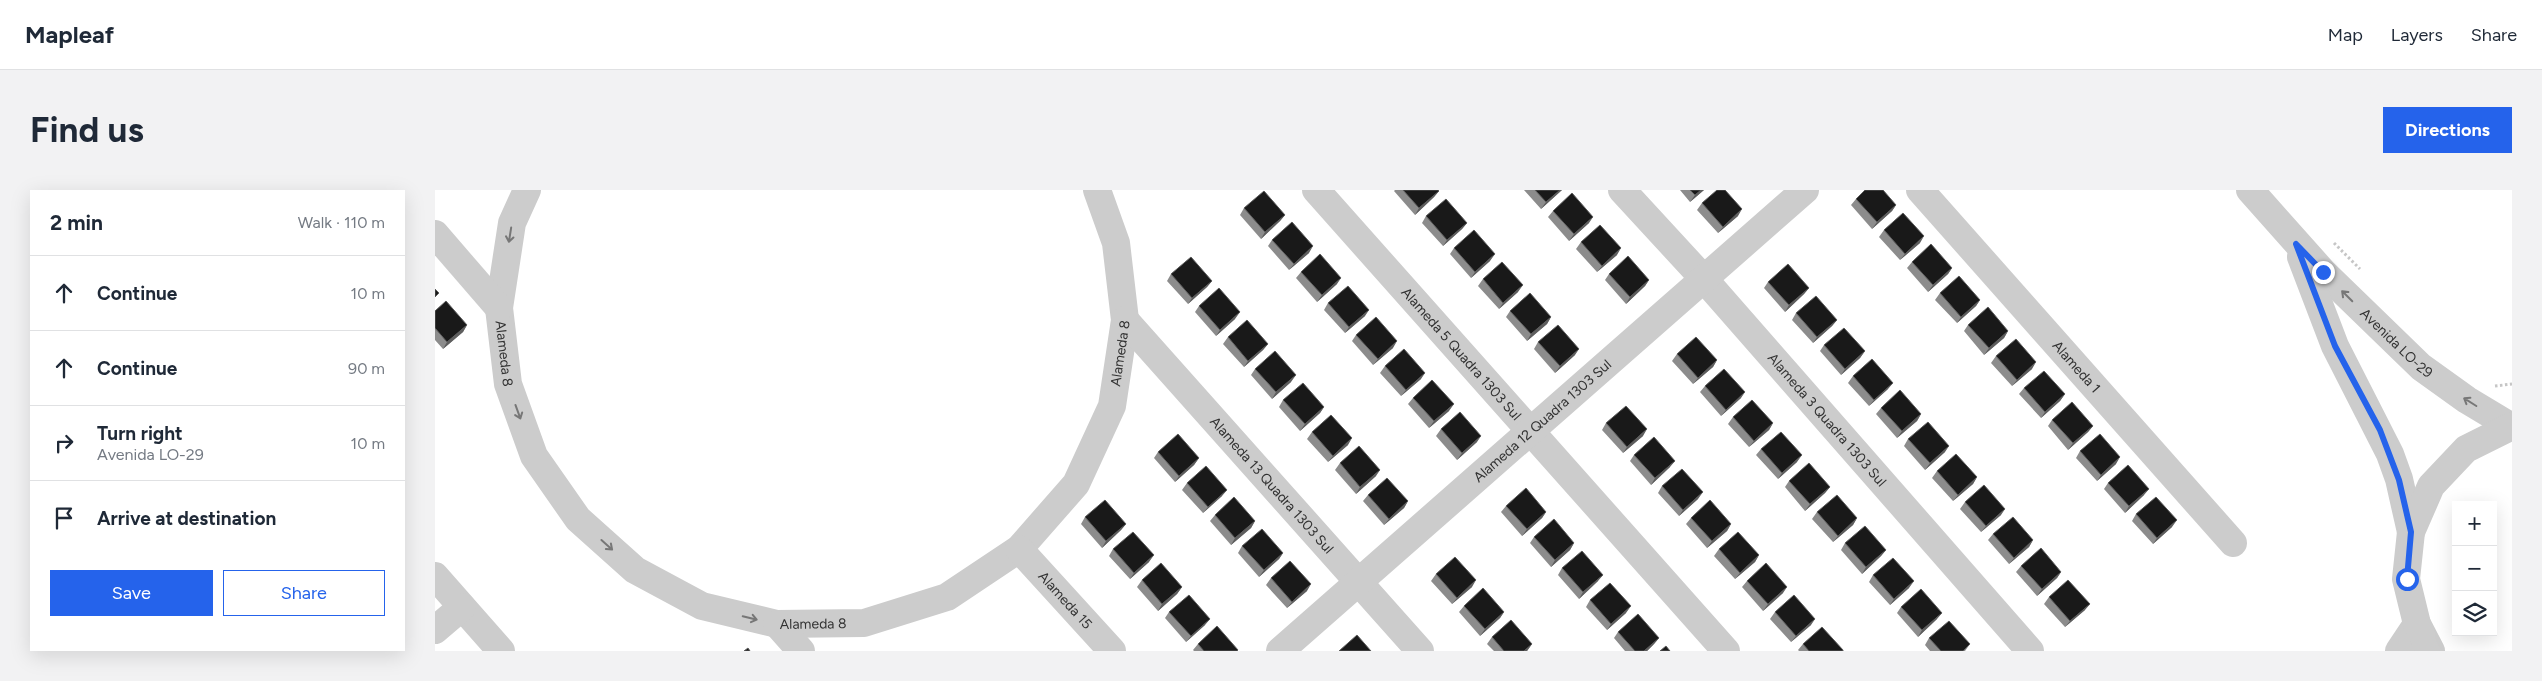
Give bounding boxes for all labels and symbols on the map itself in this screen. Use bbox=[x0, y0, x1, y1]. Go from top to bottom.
one-way arrow bbox=[505, 227, 515, 243]
route end bbox=[2312, 261, 2335, 284]
street label: Alameda 5 Quadra 1303 Sul bbox=[1398, 284, 1525, 424]
one-way arrow bbox=[2341, 290, 2353, 302]
street label: Avenida LO-29 bbox=[2357, 304, 2436, 381]
street label: Alameda 8 bbox=[492, 319, 517, 388]
street label: Alameda 8 bbox=[1107, 319, 1133, 388]
street label: Alameda 1 bbox=[2049, 337, 2104, 396]
street label: Alameda 3 Quadra 1303 Sul bbox=[1764, 349, 1890, 490]
street label: Alameda 12 Quadra 1303 Sul bbox=[1470, 356, 1615, 486]
one-way arrow bbox=[2463, 396, 2477, 406]
one-way arrow bbox=[514, 404, 523, 419]
street label: Alameda 13 Quadra 1303 Sul bbox=[1207, 413, 1337, 557]
one-way arrow bbox=[601, 539, 614, 551]
street label: Alameda 15 bbox=[1035, 568, 1096, 632]
route start bbox=[2396, 568, 2419, 591]
one-way arrow bbox=[741, 614, 757, 623]
street label: Alameda 8 bbox=[780, 615, 847, 632]

